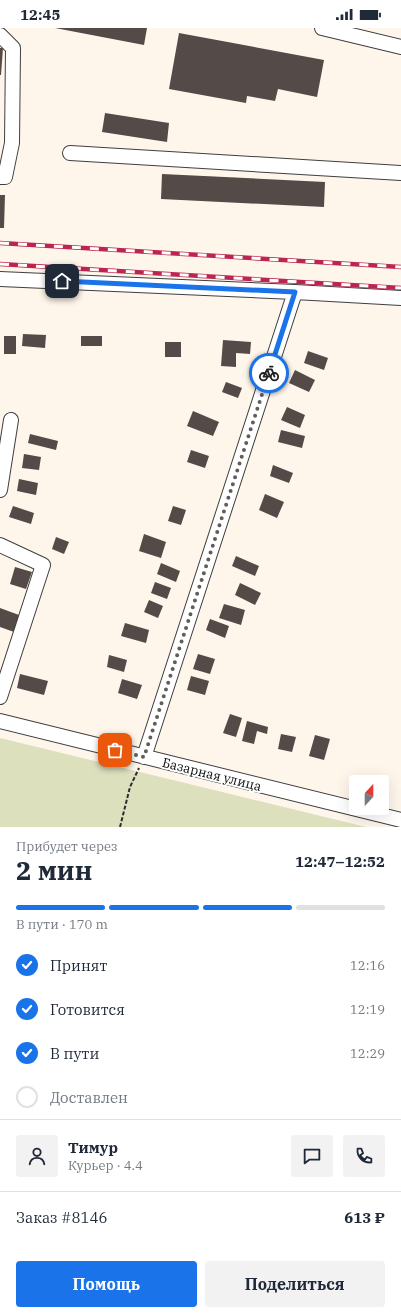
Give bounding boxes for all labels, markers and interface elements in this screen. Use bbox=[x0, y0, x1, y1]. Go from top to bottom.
text: 12:45 bbox=[20, 5, 61, 24]
pin bbox=[45, 264, 79, 298]
icon: home bbox=[51, 270, 73, 292]
courier bbox=[249, 353, 289, 393]
icon: bike bbox=[258, 362, 280, 384]
pin bbox=[98, 733, 132, 767]
icon: bag bbox=[104, 739, 126, 761]
street label: Базарная улица bbox=[161, 754, 263, 795]
north arrow bbox=[349, 775, 389, 815]
map controls bbox=[349, 775, 389, 815]
text: Прибудет через bbox=[16, 838, 118, 855]
text: 12:47–12:52 bbox=[295, 852, 385, 871]
text: 2 мин bbox=[16, 853, 92, 887]
text: В пути · 170 m bbox=[16, 916, 108, 933]
icon: check bbox=[16, 954, 38, 976]
text: Принят bbox=[50, 956, 107, 975]
text: 12:16 bbox=[350, 957, 385, 974]
icon: check bbox=[16, 998, 38, 1020]
text: Готовится bbox=[50, 1000, 125, 1019]
text: 12:19 bbox=[350, 1001, 385, 1018]
icon: check bbox=[16, 1042, 38, 1064]
text: В пути bbox=[50, 1044, 99, 1063]
text: 12:29 bbox=[350, 1045, 385, 1062]
text: Доставлен bbox=[50, 1088, 128, 1107]
button: person bbox=[16, 1135, 58, 1177]
button: chat bbox=[291, 1135, 333, 1177]
button: phone bbox=[343, 1135, 385, 1177]
text: Тимур bbox=[68, 1138, 118, 1157]
text: Курьер · 4.4 bbox=[68, 1157, 143, 1174]
text: Заказ #8146 bbox=[16, 1208, 108, 1227]
text: 613 ₽ bbox=[344, 1208, 385, 1227]
button: Помощь bbox=[16, 1261, 197, 1307]
button: Поделиться bbox=[205, 1261, 385, 1307]

